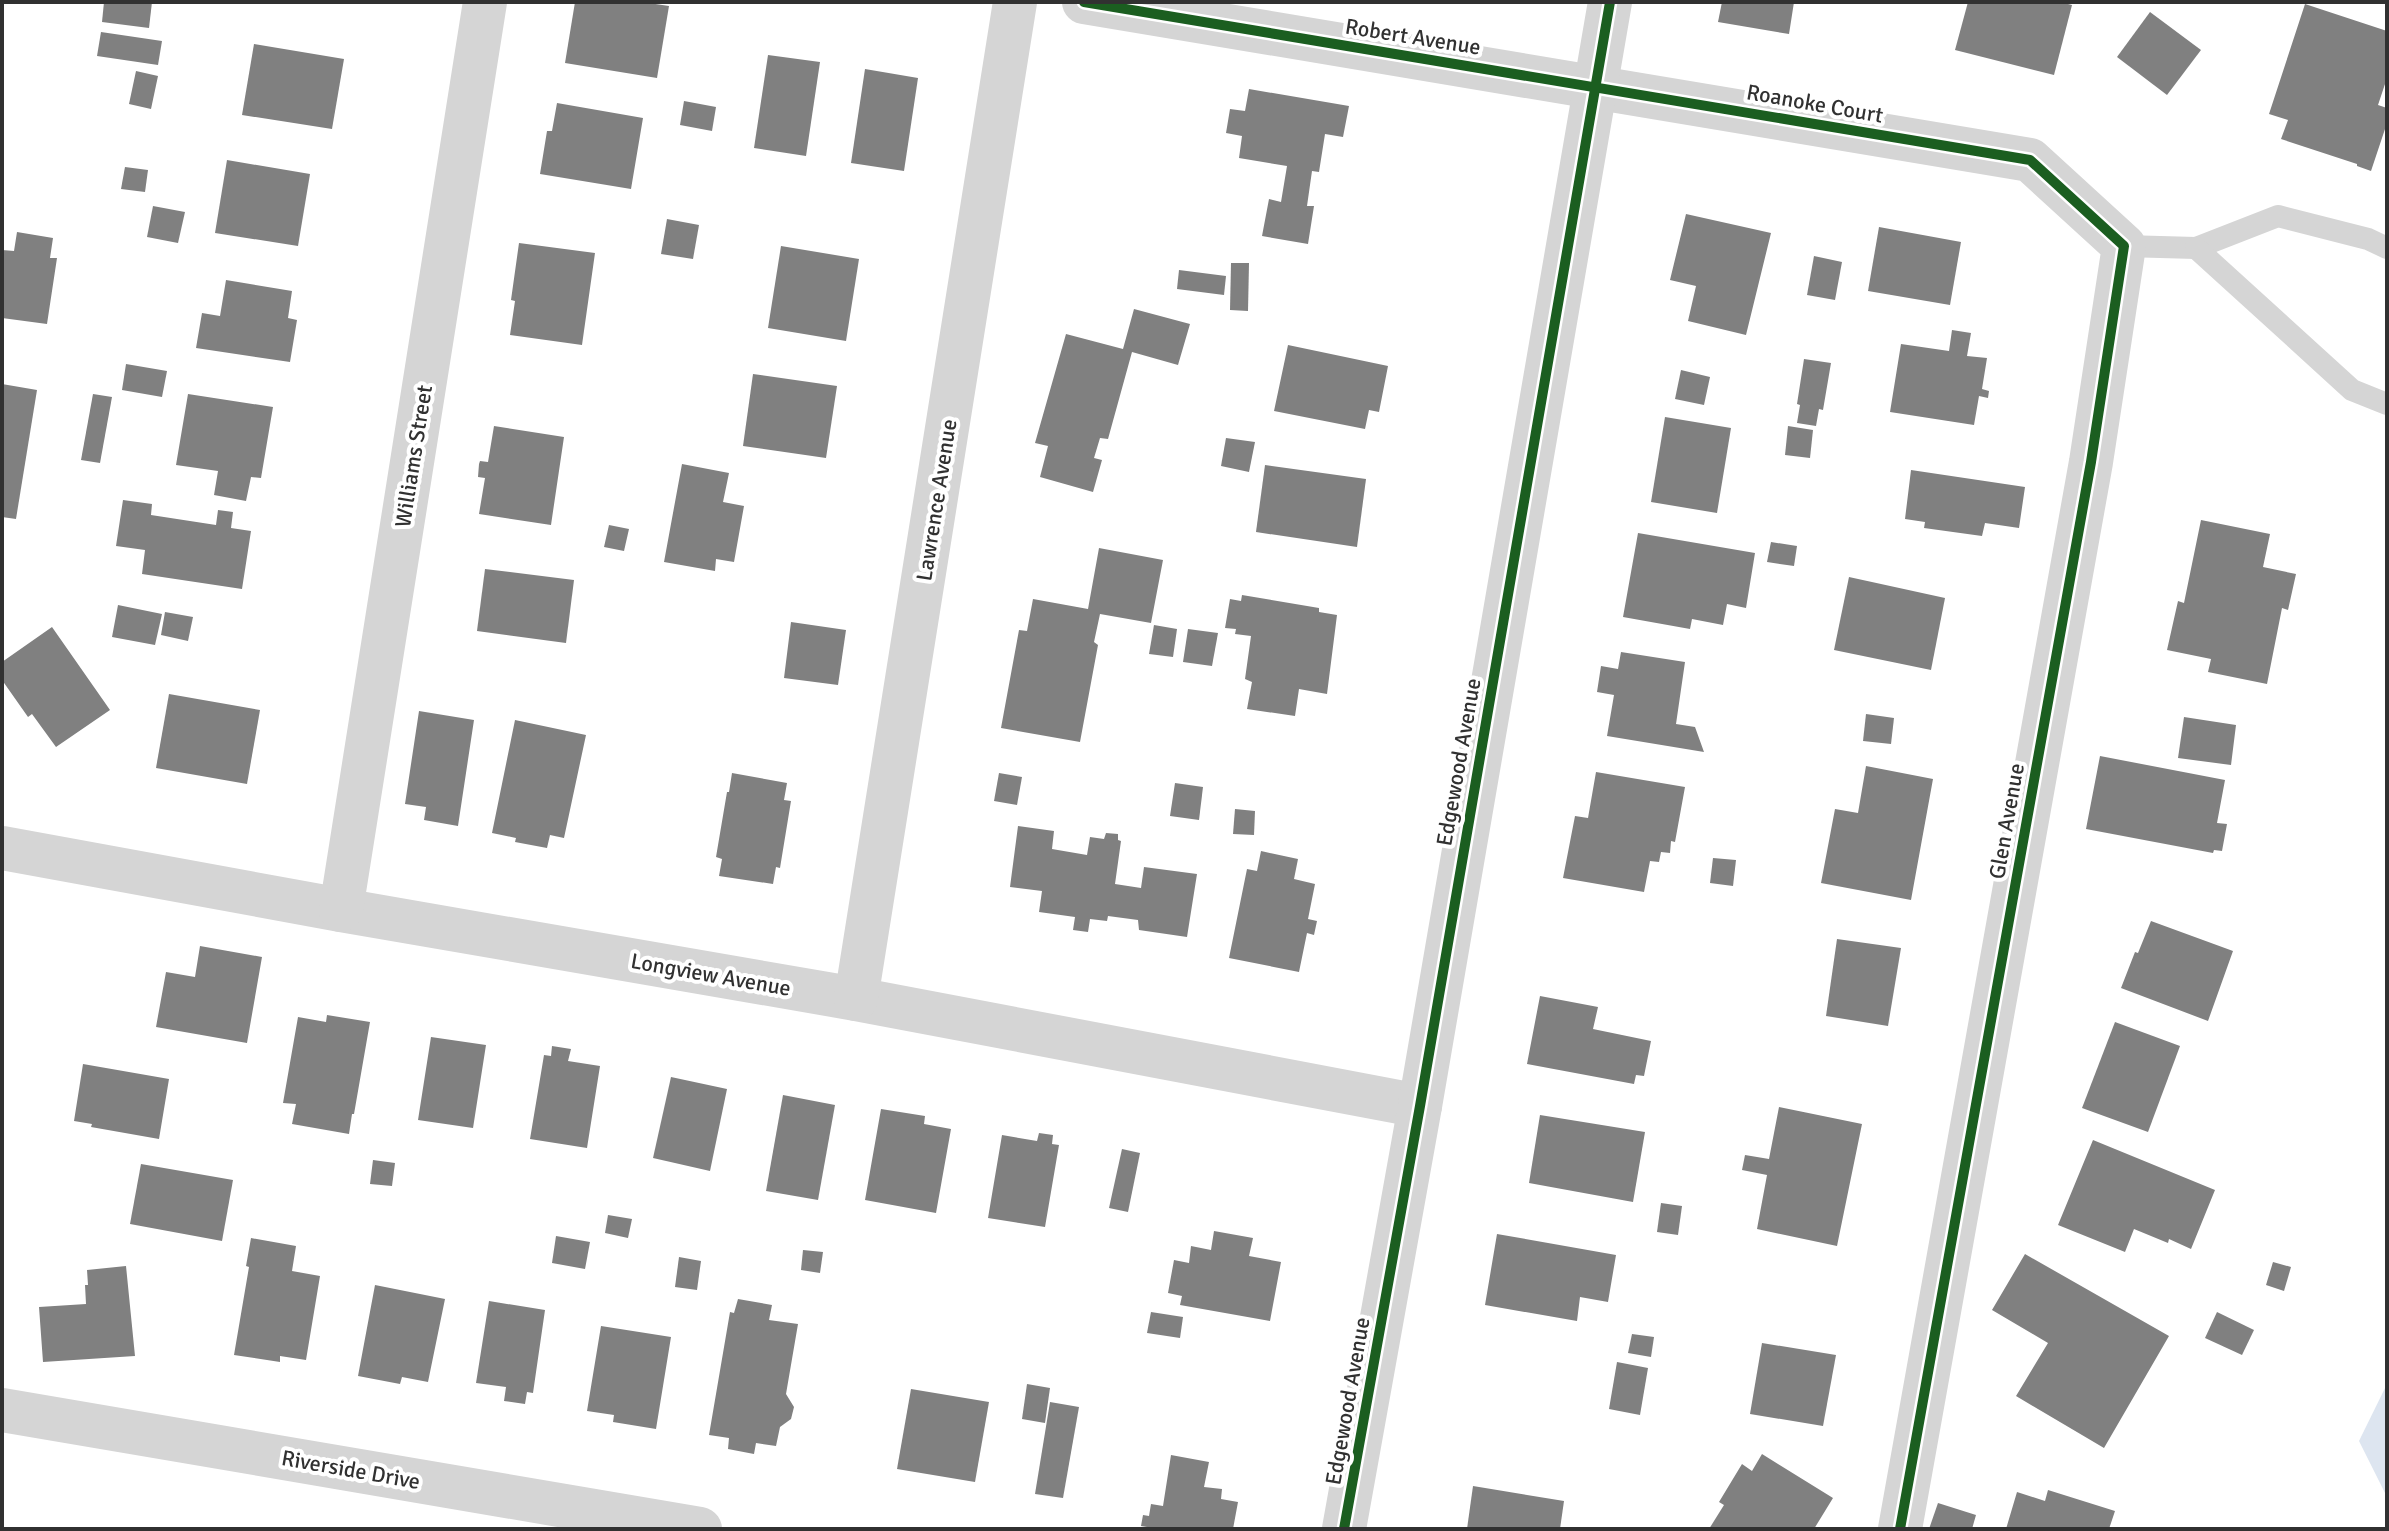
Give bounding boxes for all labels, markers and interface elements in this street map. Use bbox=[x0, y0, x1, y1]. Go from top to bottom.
street label: Robert Avenue bbox=[1343, 12, 1483, 61]
street label: Roanoke Court bbox=[1744, 78, 1886, 129]
street label: Williams Street bbox=[389, 383, 438, 529]
street label: Lawrence Avenue bbox=[910, 417, 963, 583]
street label: Edgewood Avenue bbox=[1430, 676, 1487, 848]
street label: Glen Avenue bbox=[1983, 761, 2030, 881]
street label: Longview Avenue bbox=[629, 947, 793, 1002]
street label: Edgewood Avenue bbox=[1319, 1315, 1376, 1487]
street label: Riverside Drive bbox=[280, 1444, 422, 1495]

